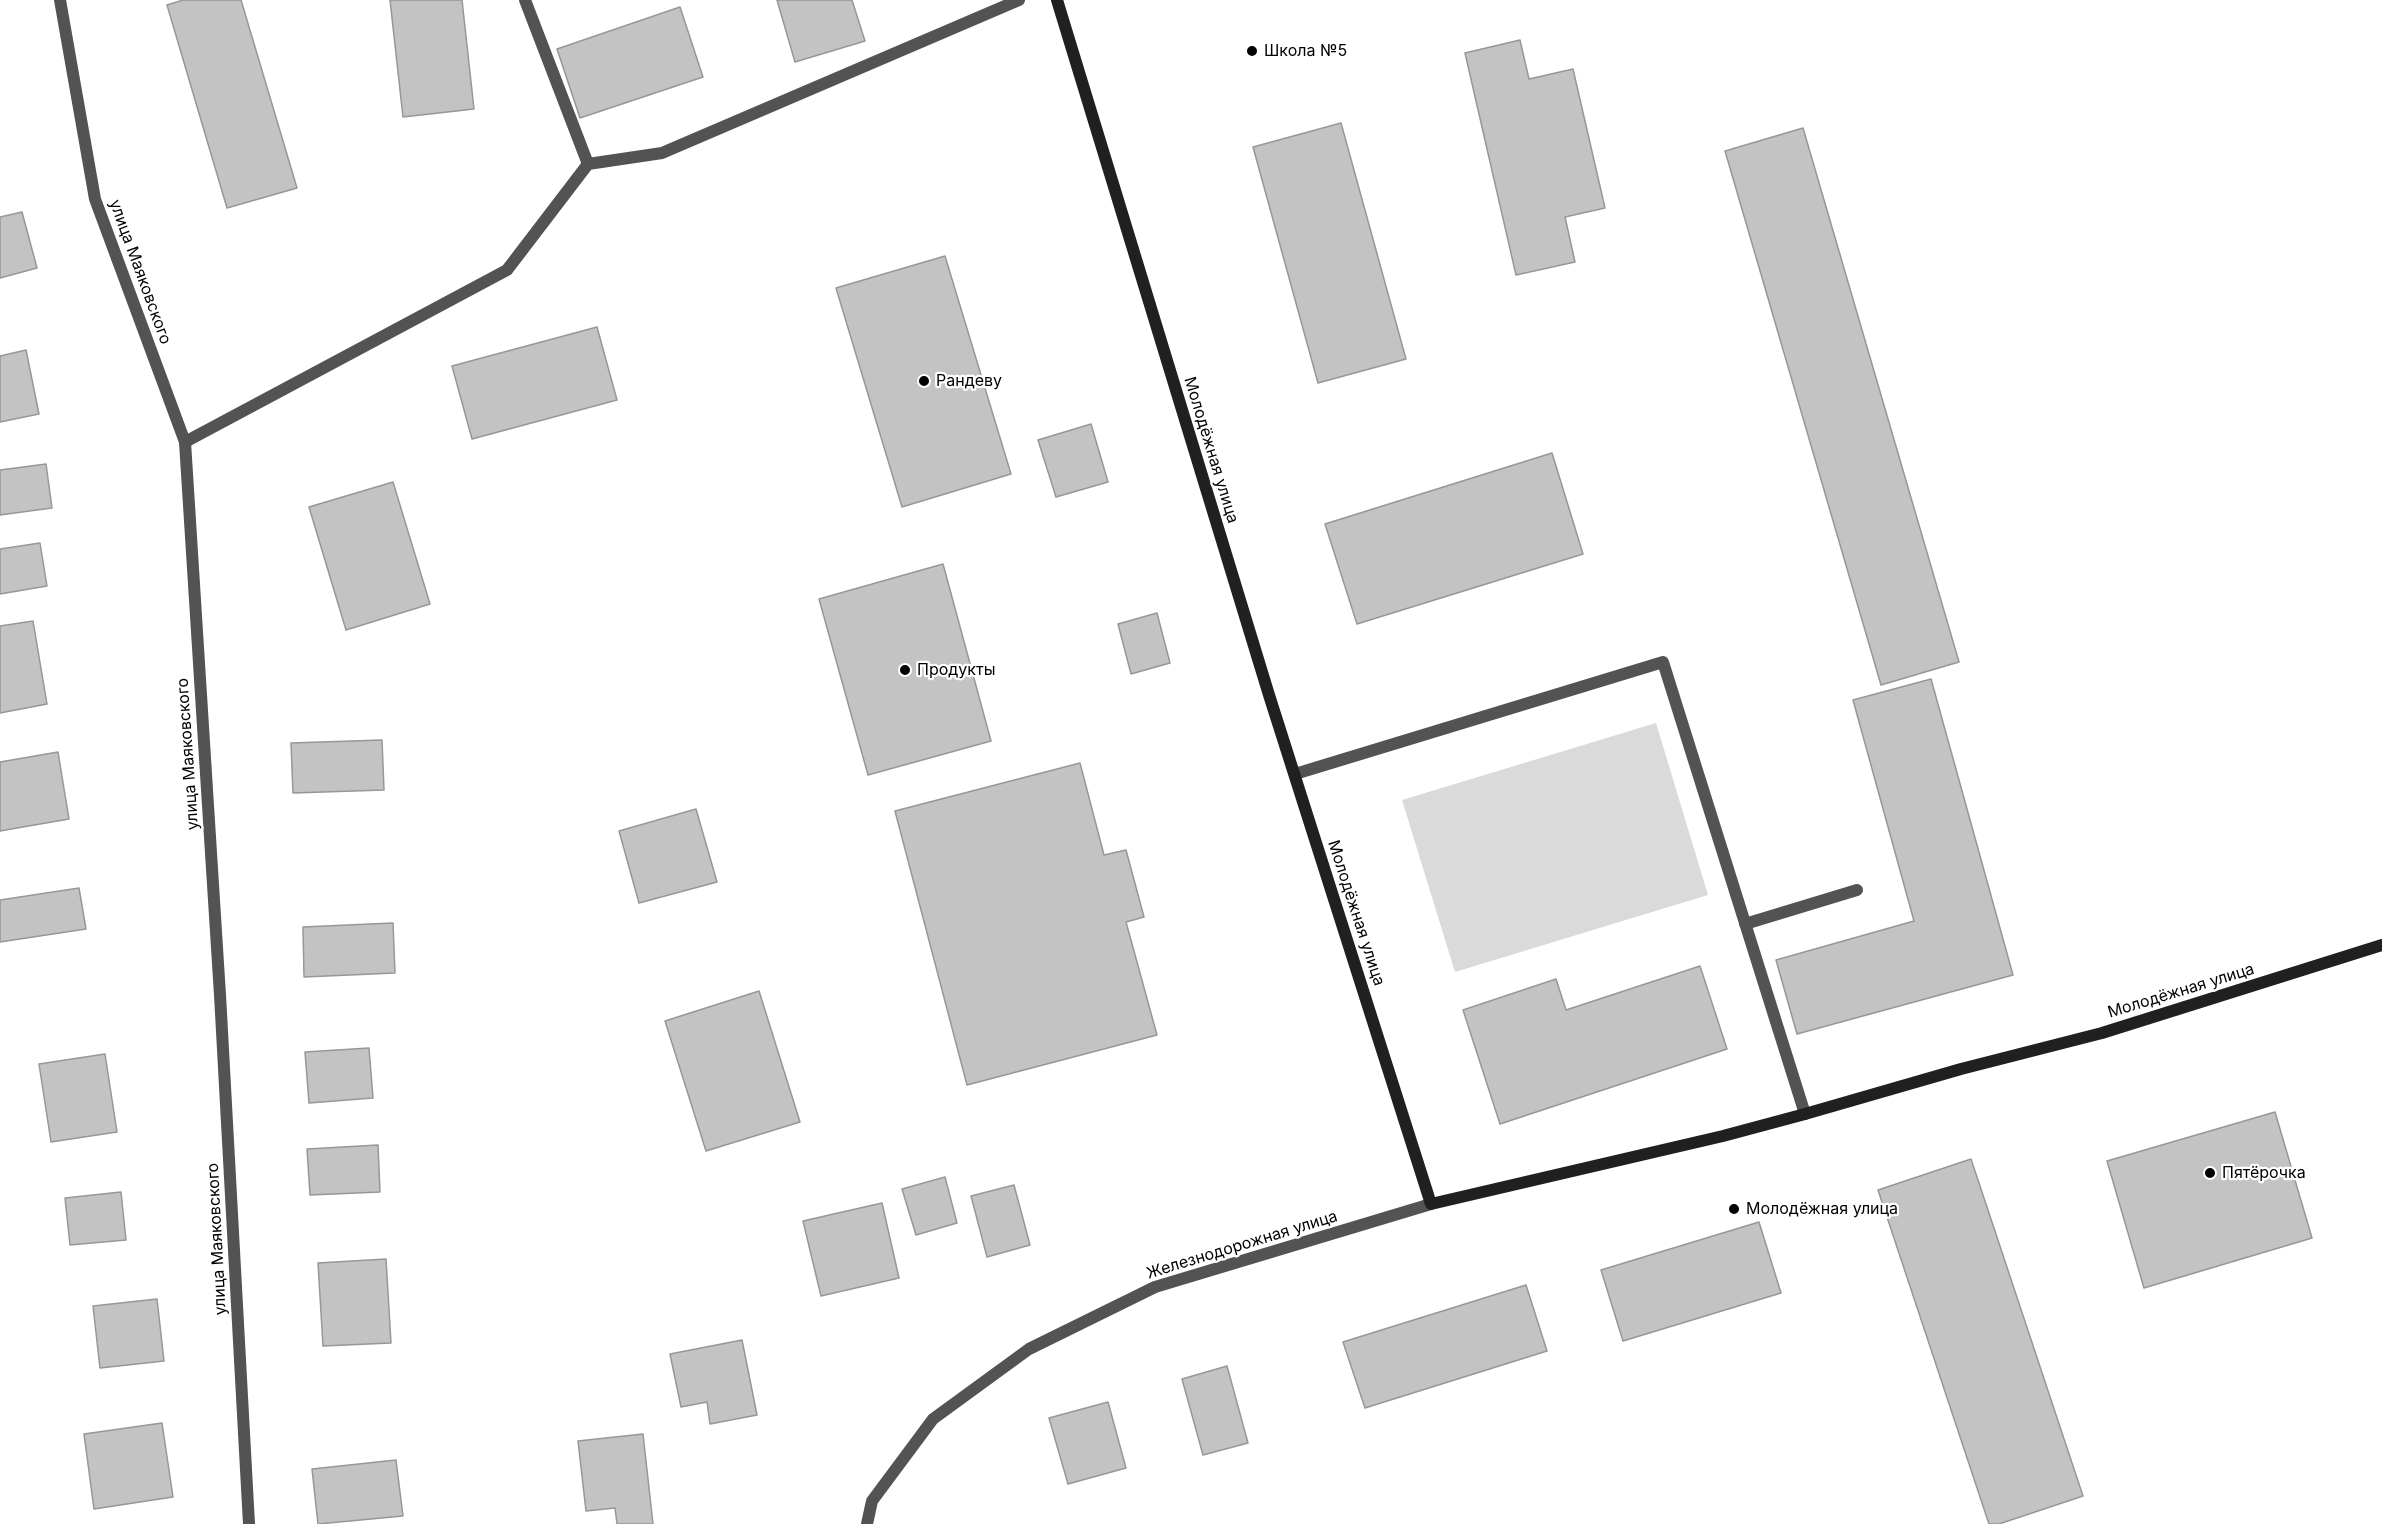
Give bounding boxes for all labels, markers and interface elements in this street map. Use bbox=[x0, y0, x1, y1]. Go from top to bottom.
place label: Школа №5 bbox=[1264, 41, 1347, 61]
marker: Школа №5 bbox=[1245, 44, 1259, 58]
street label: улица Маяковского bbox=[105, 197, 175, 347]
place label: Рандеву bbox=[936, 371, 1002, 391]
marker: Рандеву bbox=[917, 374, 931, 388]
street label: Молодёжная улица bbox=[1180, 374, 1242, 526]
place label: Продукты bbox=[917, 660, 995, 680]
marker: Продукты bbox=[898, 663, 912, 677]
street label: улица Маяковского bbox=[173, 677, 203, 831]
street label: Молодёжная улица bbox=[1323, 838, 1389, 988]
street label: Молодёжная улица bbox=[2105, 960, 2257, 1022]
street label: улица Маяковского bbox=[203, 1162, 231, 1316]
place label: Пятёрочка bbox=[2222, 1163, 2306, 1183]
marker: Пятёрочка bbox=[2203, 1166, 2217, 1180]
place label: Молодёжная улица bbox=[1746, 1199, 1898, 1219]
marker: Молодёжная улица bbox=[1727, 1202, 1741, 1216]
street label: Железнодорожная улица bbox=[1144, 1207, 1340, 1283]

